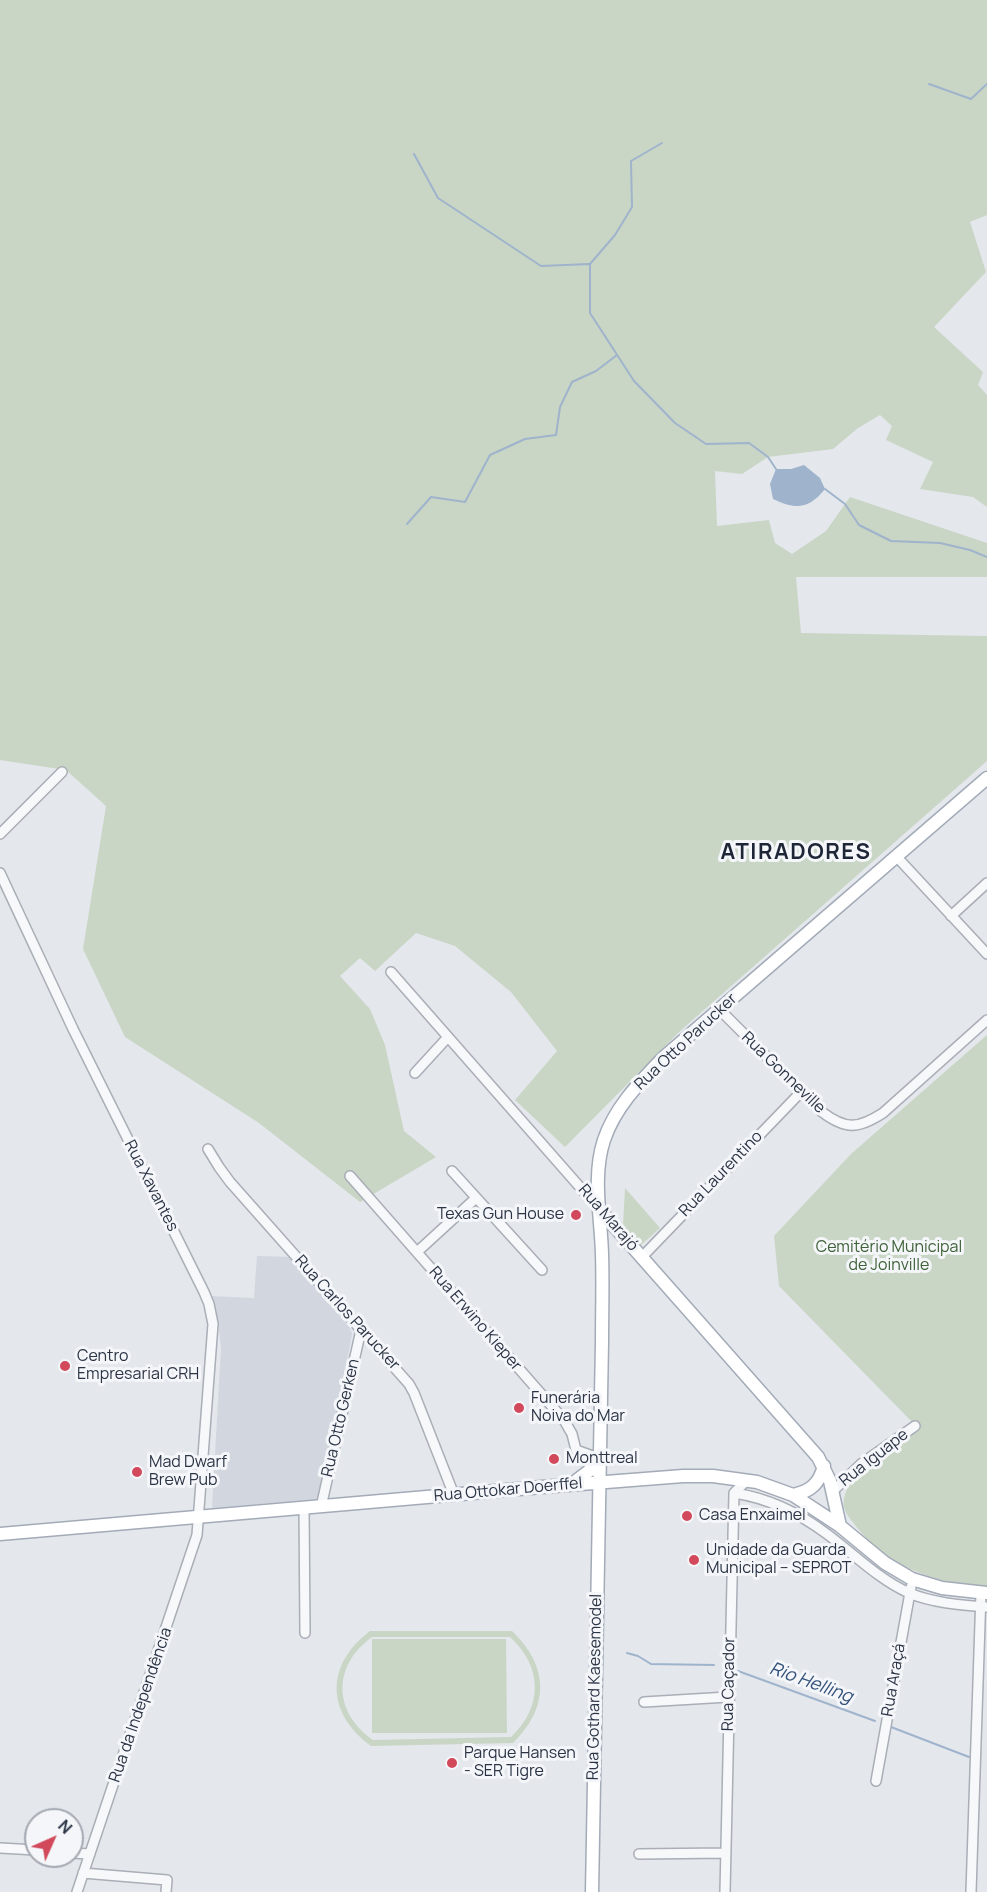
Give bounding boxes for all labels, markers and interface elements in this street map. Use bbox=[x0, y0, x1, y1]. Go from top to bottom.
district label: ATIRADORES bbox=[721, 840, 871, 866]
street label: Rua Otto Parucker bbox=[631, 990, 741, 1094]
street label: Rua Gonneville bbox=[737, 1028, 829, 1118]
street label: Rua Laurentino bbox=[675, 1127, 767, 1221]
street label: Rua Xavantes bbox=[120, 1137, 182, 1235]
street label: Rua Marajó bbox=[574, 1181, 642, 1255]
place label: Texas Gun House bbox=[437, 1205, 564, 1225]
marker: Texas Gun House bbox=[569, 1208, 583, 1222]
park label: Cemitério Municipal de Joinville bbox=[816, 1238, 962, 1276]
street label: Rua Carlos Parucker bbox=[290, 1252, 404, 1374]
street label: Rua Erwino Kieper bbox=[425, 1263, 525, 1375]
place label: Centro Empresarial CRH bbox=[77, 1347, 199, 1385]
street label: Rua Otto Gerken bbox=[318, 1357, 364, 1479]
marker: Centro Empresarial CRH bbox=[58, 1359, 72, 1373]
place label: Funerária Noiva do Mar bbox=[531, 1389, 625, 1427]
marker: Funerária Noiva do Mar bbox=[512, 1401, 526, 1415]
street label: Rua Iguape bbox=[836, 1425, 912, 1491]
place label: Monttreal bbox=[566, 1449, 638, 1469]
marker: Monttreal bbox=[547, 1452, 561, 1466]
place label: Mad Dwarf Brew Pub bbox=[149, 1453, 227, 1491]
marker: Mad Dwarf Brew Pub bbox=[130, 1465, 144, 1479]
street label: Rua Ottokar Doerffel bbox=[433, 1474, 583, 1506]
place label: Casa Enxaimel bbox=[699, 1506, 806, 1526]
marker: Casa Enxaimel bbox=[680, 1509, 694, 1523]
place label: Unidade da Guarda Municipal – SEPROT bbox=[706, 1541, 851, 1579]
marker: Unidade da Guarda Municipal – SEPROT bbox=[687, 1553, 701, 1567]
street label: Rua Gothard Kaesemodel bbox=[584, 1594, 606, 1780]
street label: Rua da Independência bbox=[105, 1625, 177, 1785]
street label: Rua Caçador bbox=[719, 1637, 739, 1731]
street label: Rua Araçá bbox=[878, 1642, 910, 1718]
water label: Rio Helling bbox=[767, 1658, 855, 1708]
place label: Parque Hansen - SER Tigre bbox=[464, 1744, 576, 1782]
marker: Parque Hansen - SER Tigre bbox=[445, 1756, 459, 1770]
north arrow bbox=[24, 1808, 84, 1868]
text: N bbox=[53, 1815, 77, 1839]

